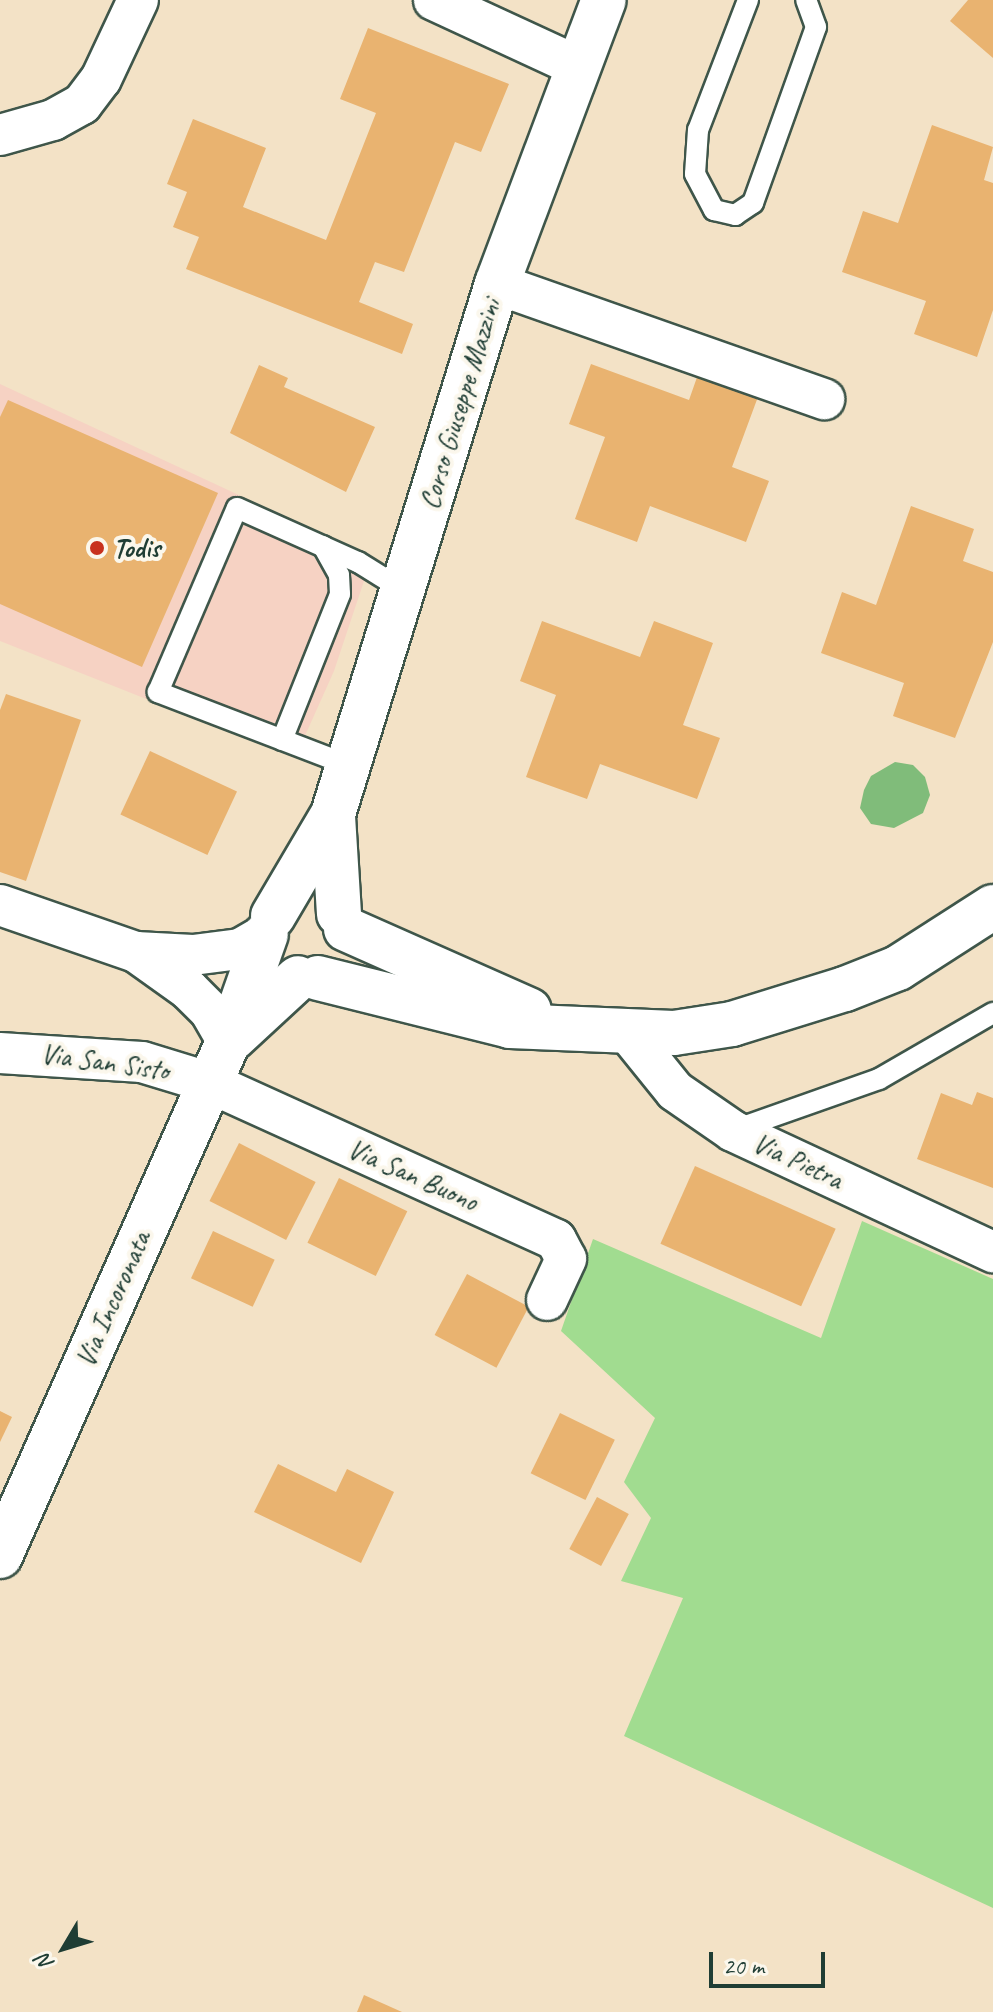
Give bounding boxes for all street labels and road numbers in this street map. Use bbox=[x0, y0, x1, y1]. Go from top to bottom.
street label: Corso Giuseppe Mazzini bbox=[412, 295, 508, 513]
street label: Via San Sisto bbox=[38, 1036, 172, 1088]
street label: Via Pietra bbox=[748, 1126, 848, 1196]
street label: Via San Buono bbox=[343, 1131, 483, 1219]
street label: Via Incoronata bbox=[68, 1226, 158, 1372]

